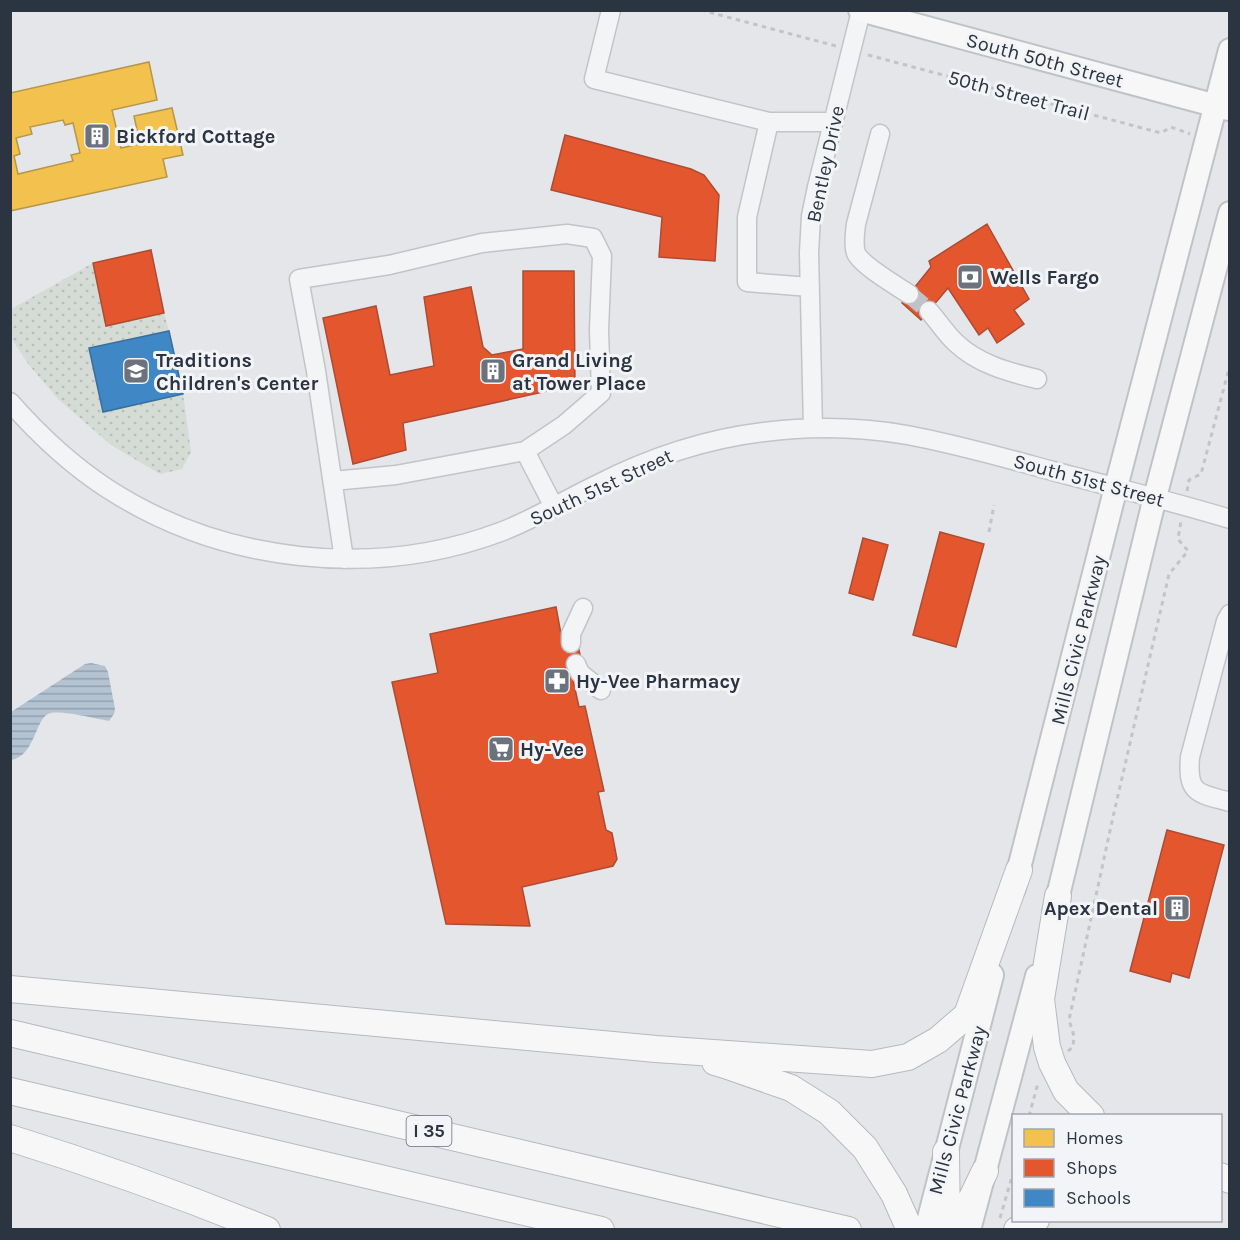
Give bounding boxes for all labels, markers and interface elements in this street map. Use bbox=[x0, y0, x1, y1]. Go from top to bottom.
street label: South 50th Street bbox=[964, 28, 1126, 93]
street label: 50th Street Trail bbox=[946, 66, 1092, 125]
street label: Bentley Drive bbox=[802, 104, 849, 225]
building icon: Bickford Cottage bbox=[82, 121, 112, 151]
place label: Bickford Cottage bbox=[116, 125, 275, 148]
bank icon: Wells Fargo bbox=[955, 262, 985, 292]
place label: Wells Fargo bbox=[990, 266, 1099, 289]
place label: Traditions Children's Center bbox=[156, 349, 318, 395]
place label: Grand Living at Tower Place bbox=[512, 349, 646, 395]
school or university icon: Traditions Children's Center bbox=[121, 356, 151, 386]
building icon: Grand Living at Tower Place bbox=[478, 356, 508, 386]
street label: South 51st Street bbox=[526, 444, 677, 531]
street label: South 51st Street bbox=[1011, 449, 1167, 512]
street label: Mills Civic Parkway bbox=[1046, 553, 1111, 727]
pharmacy icon: Hy-Vee Pharmacy bbox=[542, 666, 572, 696]
place label: Hy-Vee Pharmacy bbox=[576, 670, 740, 693]
supermarket icon: Hy-Vee bbox=[486, 734, 516, 764]
place label: Hy-Vee bbox=[520, 738, 584, 761]
building icon: Apex Dental bbox=[1162, 893, 1192, 923]
place label: Apex Dental bbox=[1044, 897, 1158, 920]
street label: Mills Civic Parkway bbox=[924, 1023, 991, 1197]
legend bbox=[1012, 1114, 1222, 1222]
road number: I 35 bbox=[406, 1116, 452, 1146]
text: Homes bbox=[1066, 1127, 1123, 1149]
text: Shops bbox=[1066, 1157, 1118, 1179]
text: Schools bbox=[1066, 1187, 1131, 1209]

